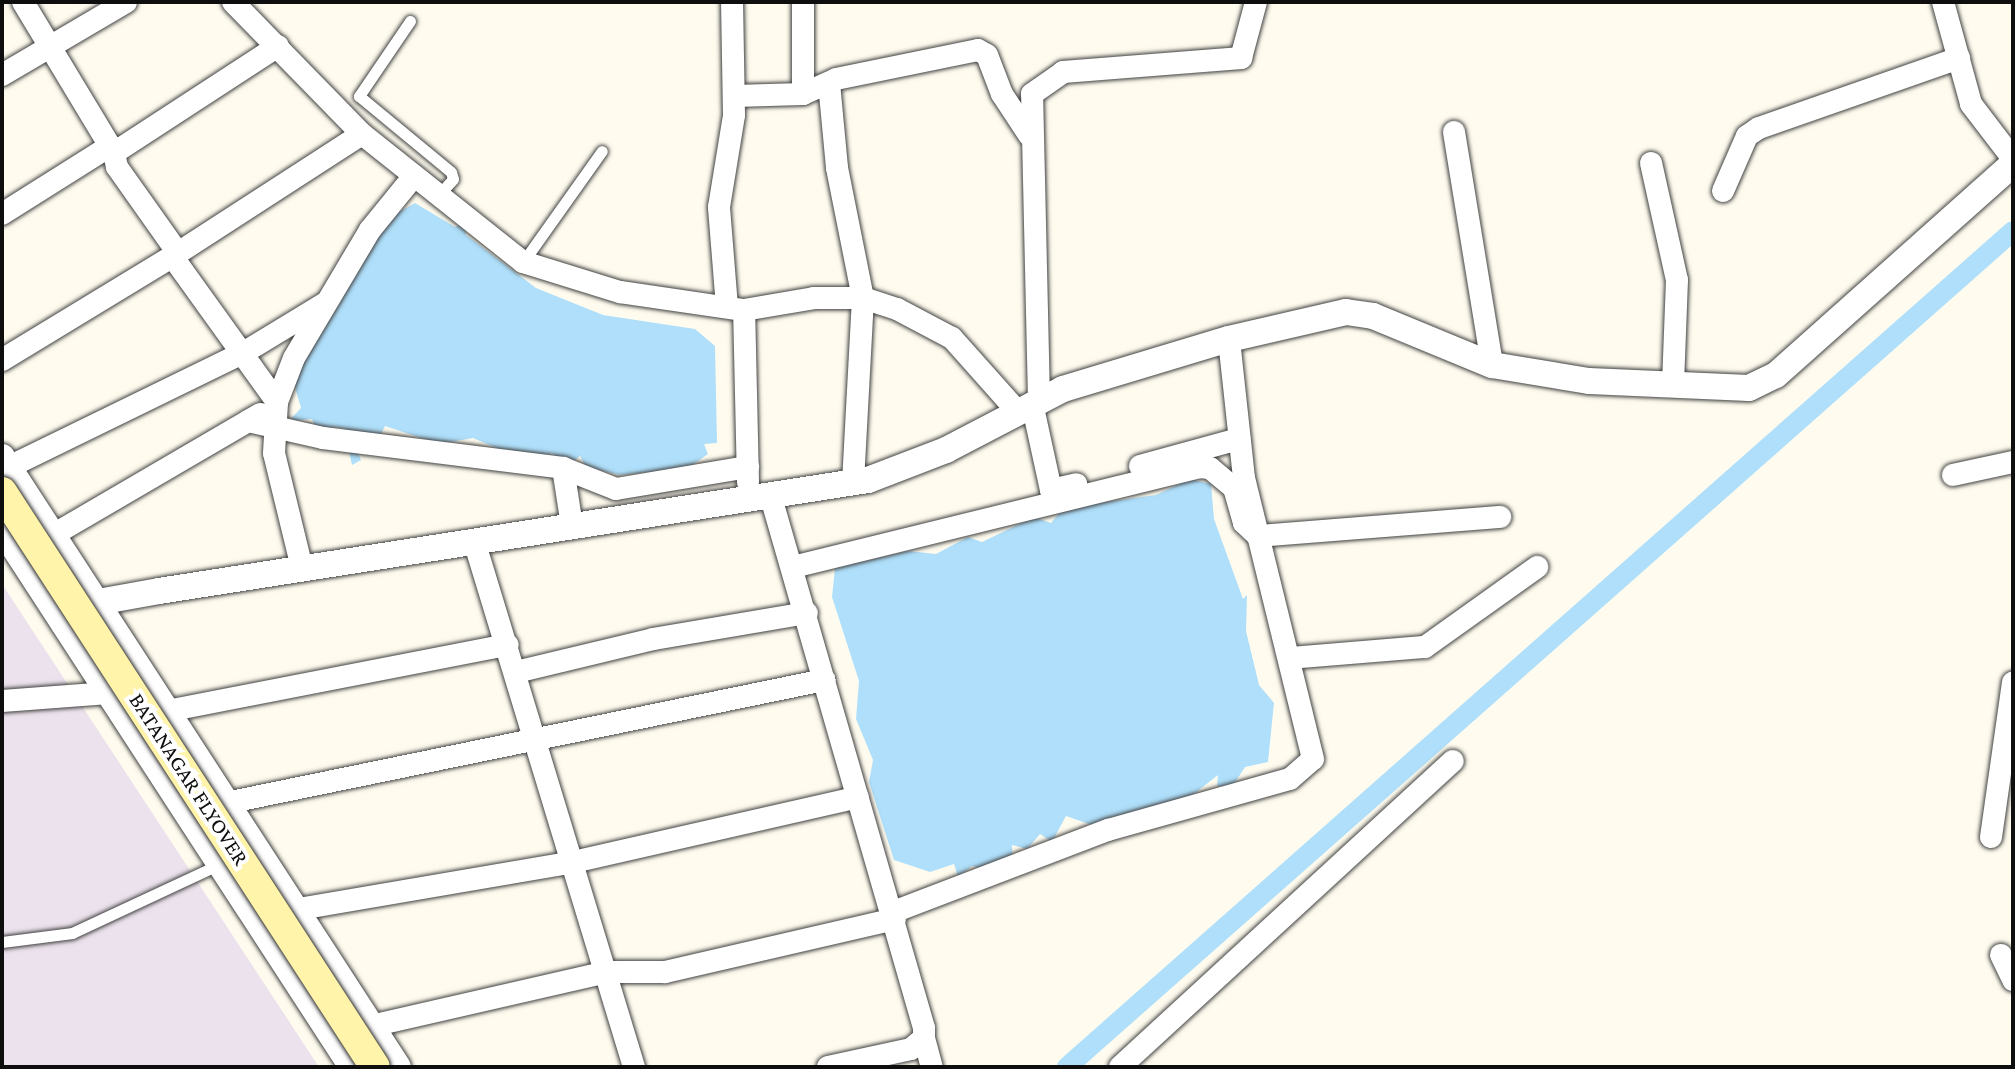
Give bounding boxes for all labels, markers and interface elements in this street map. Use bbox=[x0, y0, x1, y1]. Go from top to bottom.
street label: BATANAGAR FLYOVER bbox=[124, 688, 254, 870]

